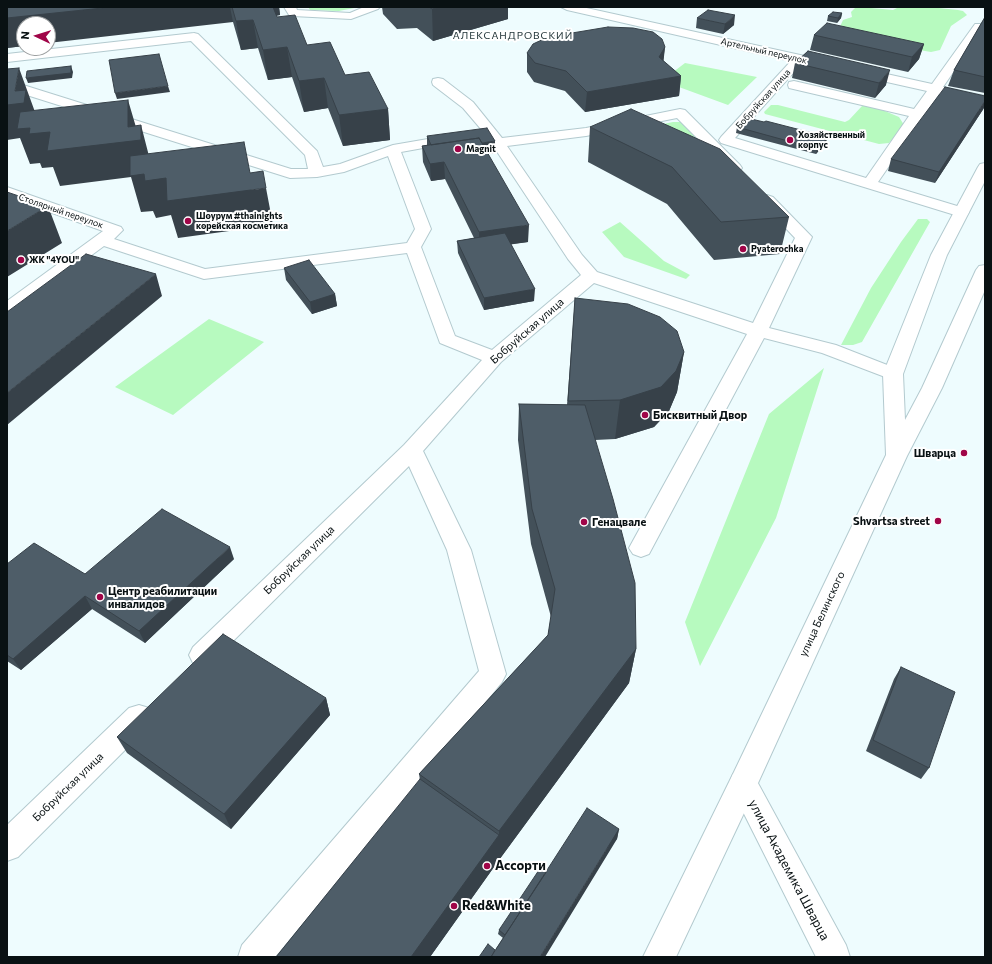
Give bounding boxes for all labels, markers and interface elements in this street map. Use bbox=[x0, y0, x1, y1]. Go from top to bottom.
north arrow bbox=[16, 16, 56, 56]
district label: АЛЕКСАНДРОВСКИЙ bbox=[453, 30, 573, 42]
text: N bbox=[18, 31, 31, 40]
street label: Артельный переулок bbox=[720, 36, 808, 66]
street label: Бобруйская улица bbox=[733, 67, 793, 131]
place label: Хозяйственный корпус bbox=[798, 130, 865, 151]
marker: Хозяйственный корпус bbox=[785, 135, 795, 145]
marker: Magnit bbox=[453, 144, 463, 154]
place label: Magnit bbox=[466, 144, 496, 154]
street label: Столярный переулок bbox=[17, 191, 105, 231]
place label: Шоурум #thainights корейская косметика bbox=[196, 211, 288, 232]
marker: Шоурум #thainights корейская косметика bbox=[183, 216, 193, 226]
marker: Pyaterochka bbox=[738, 244, 748, 254]
place label: Pyaterochka bbox=[751, 244, 803, 254]
marker: ЖК "4YOU" bbox=[16, 255, 26, 265]
place label: ЖК "4YOU" bbox=[29, 255, 79, 265]
street label: Бобруйская улица bbox=[487, 295, 567, 367]
place label: Бисквитный Двор bbox=[653, 408, 747, 422]
marker: Бисквитный Двор bbox=[640, 410, 650, 420]
place label: Шварца bbox=[914, 446, 956, 460]
marker: Шварца bbox=[959, 448, 969, 458]
place label: Shvartsa street bbox=[853, 514, 930, 528]
place label: Генацвале bbox=[592, 515, 646, 529]
marker: Shvartsa street bbox=[933, 516, 943, 526]
marker: Генацвале bbox=[579, 517, 589, 527]
street label: Бобруйская улица bbox=[261, 523, 337, 597]
street label: улица Белинского bbox=[796, 569, 848, 659]
place label: Центр реабилитации инвалидов bbox=[108, 584, 217, 610]
marker: Центр реабилитации инвалидов bbox=[95, 592, 105, 602]
street label: Бобруйская улица bbox=[30, 750, 106, 824]
street label: улица Академика Шварца bbox=[745, 797, 833, 943]
place label: Ассорти bbox=[495, 858, 546, 874]
marker: Ассорти bbox=[482, 861, 492, 871]
place label: Red&White bbox=[462, 898, 531, 914]
marker: Red&White bbox=[449, 901, 459, 911]

